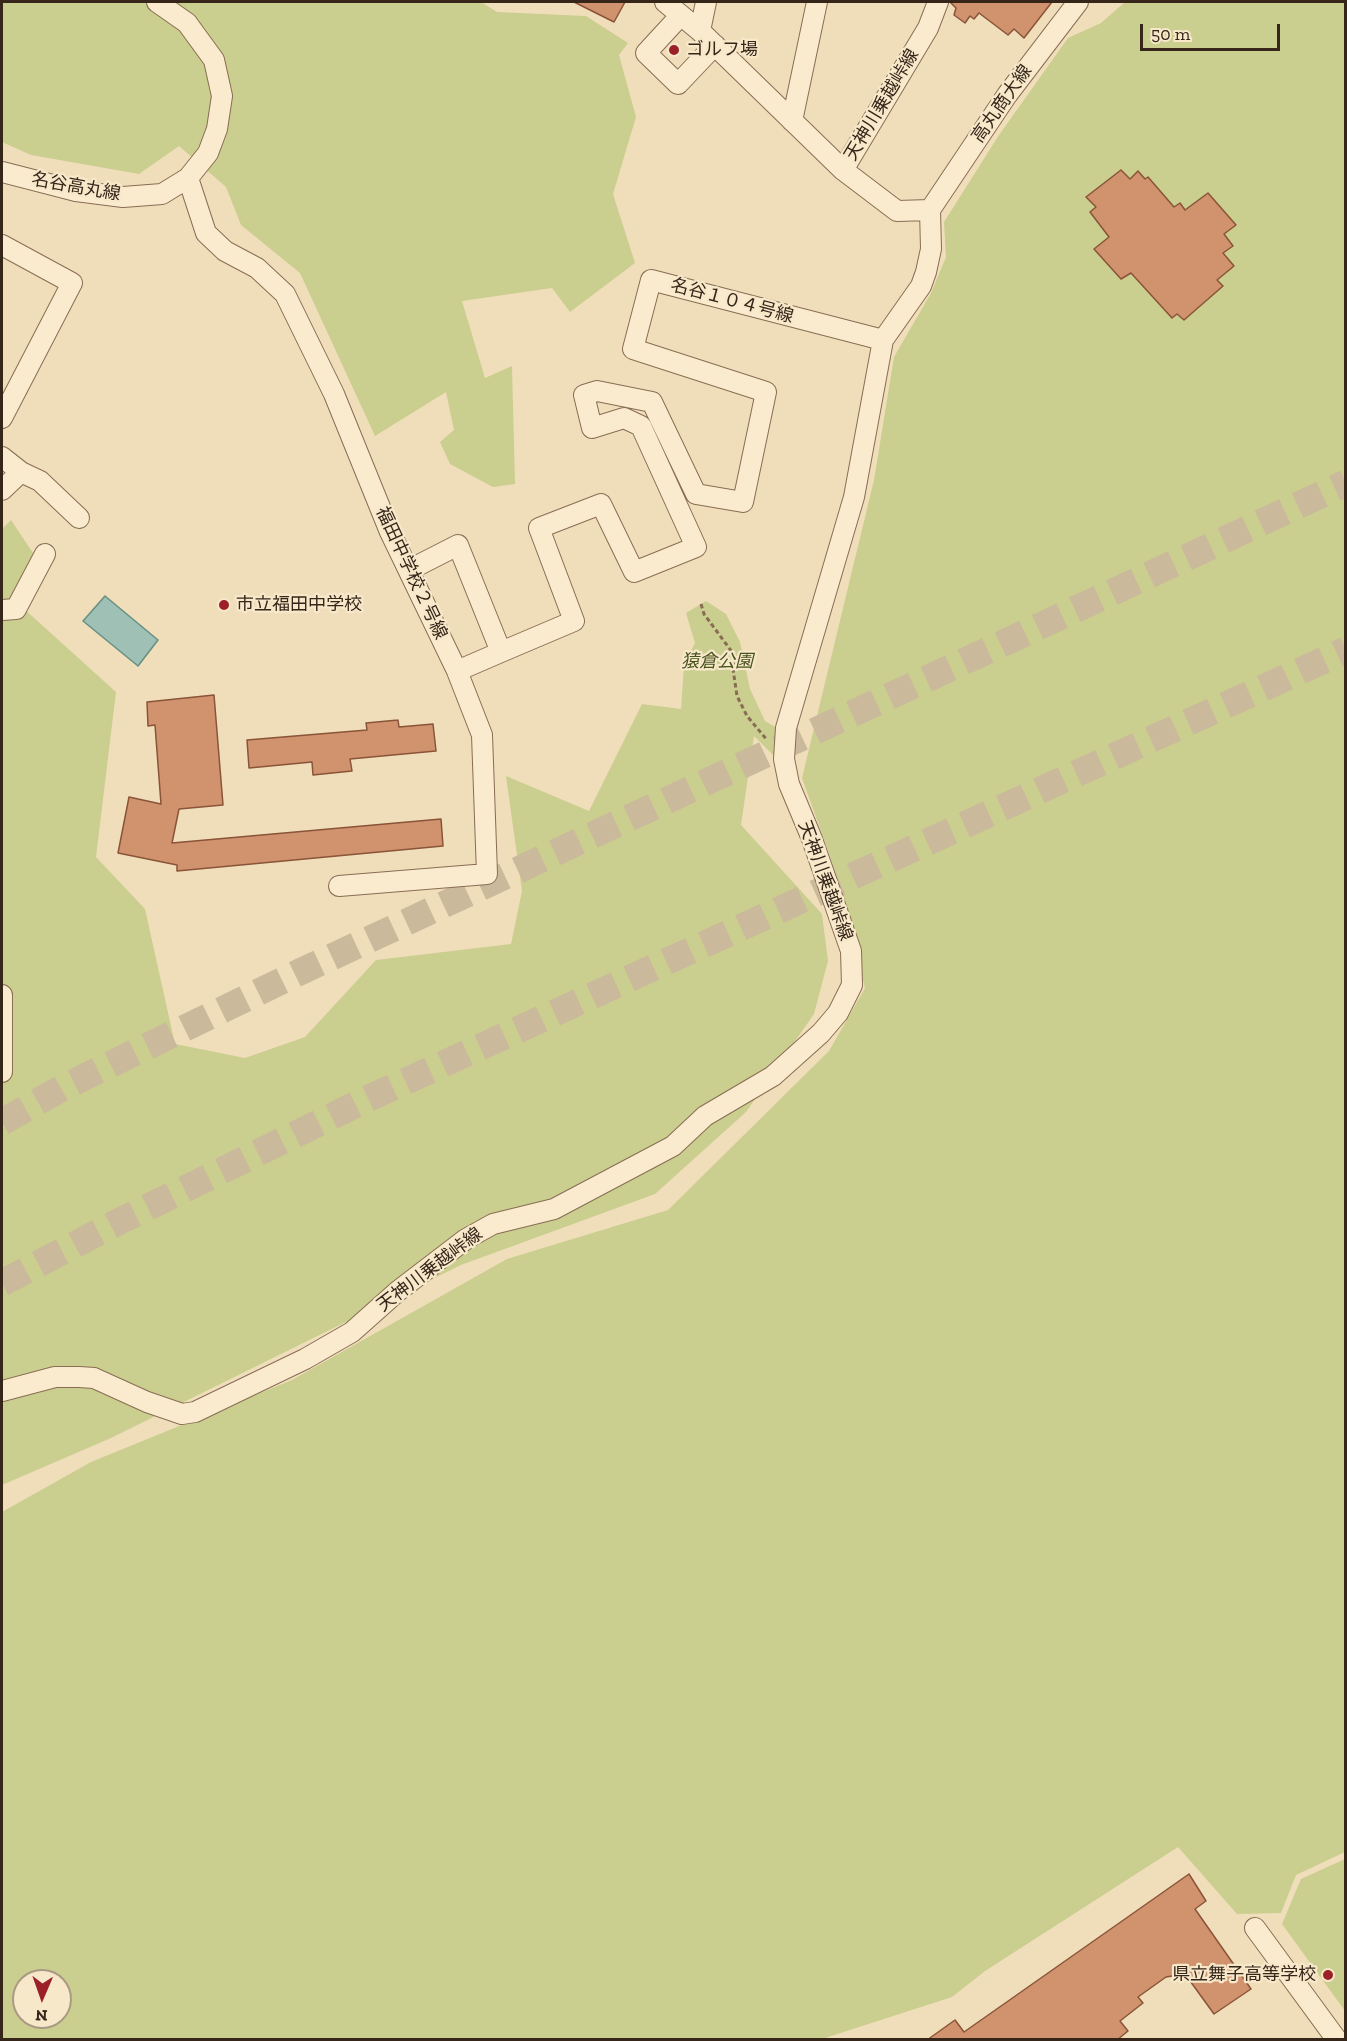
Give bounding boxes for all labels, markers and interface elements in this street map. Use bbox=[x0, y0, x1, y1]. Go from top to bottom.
scale bar bbox=[1143, 12, 1282, 50]
text: 50 m bbox=[1151, 23, 1190, 45]
place label: ゴルフ場 bbox=[686, 39, 758, 61]
marker: ゴルフ場 bbox=[667, 43, 681, 57]
street label: 天神川乗越峠線 bbox=[840, 45, 924, 165]
street label: 高丸商大線 bbox=[967, 61, 1037, 147]
street label: 名谷高丸線 bbox=[30, 169, 122, 205]
street label: 名谷１０４号線 bbox=[668, 274, 796, 328]
street label: 福田中学校２号線 bbox=[371, 503, 451, 643]
place label: 市立福田中学校 bbox=[236, 594, 362, 616]
marker: 市立福田中学校 bbox=[217, 598, 231, 612]
park label: 猿倉公園 bbox=[681, 651, 753, 673]
street label: 天神川乗越峠線 bbox=[793, 818, 857, 944]
street label: 天神川乗越峠線 bbox=[373, 1223, 487, 1317]
place label: 県立舞子高等学校 bbox=[1172, 1964, 1316, 1986]
marker: 県立舞子高等学校 bbox=[1321, 1968, 1335, 1982]
north arrow bbox=[12, 1969, 72, 2029]
text: N bbox=[35, 2006, 48, 2025]

